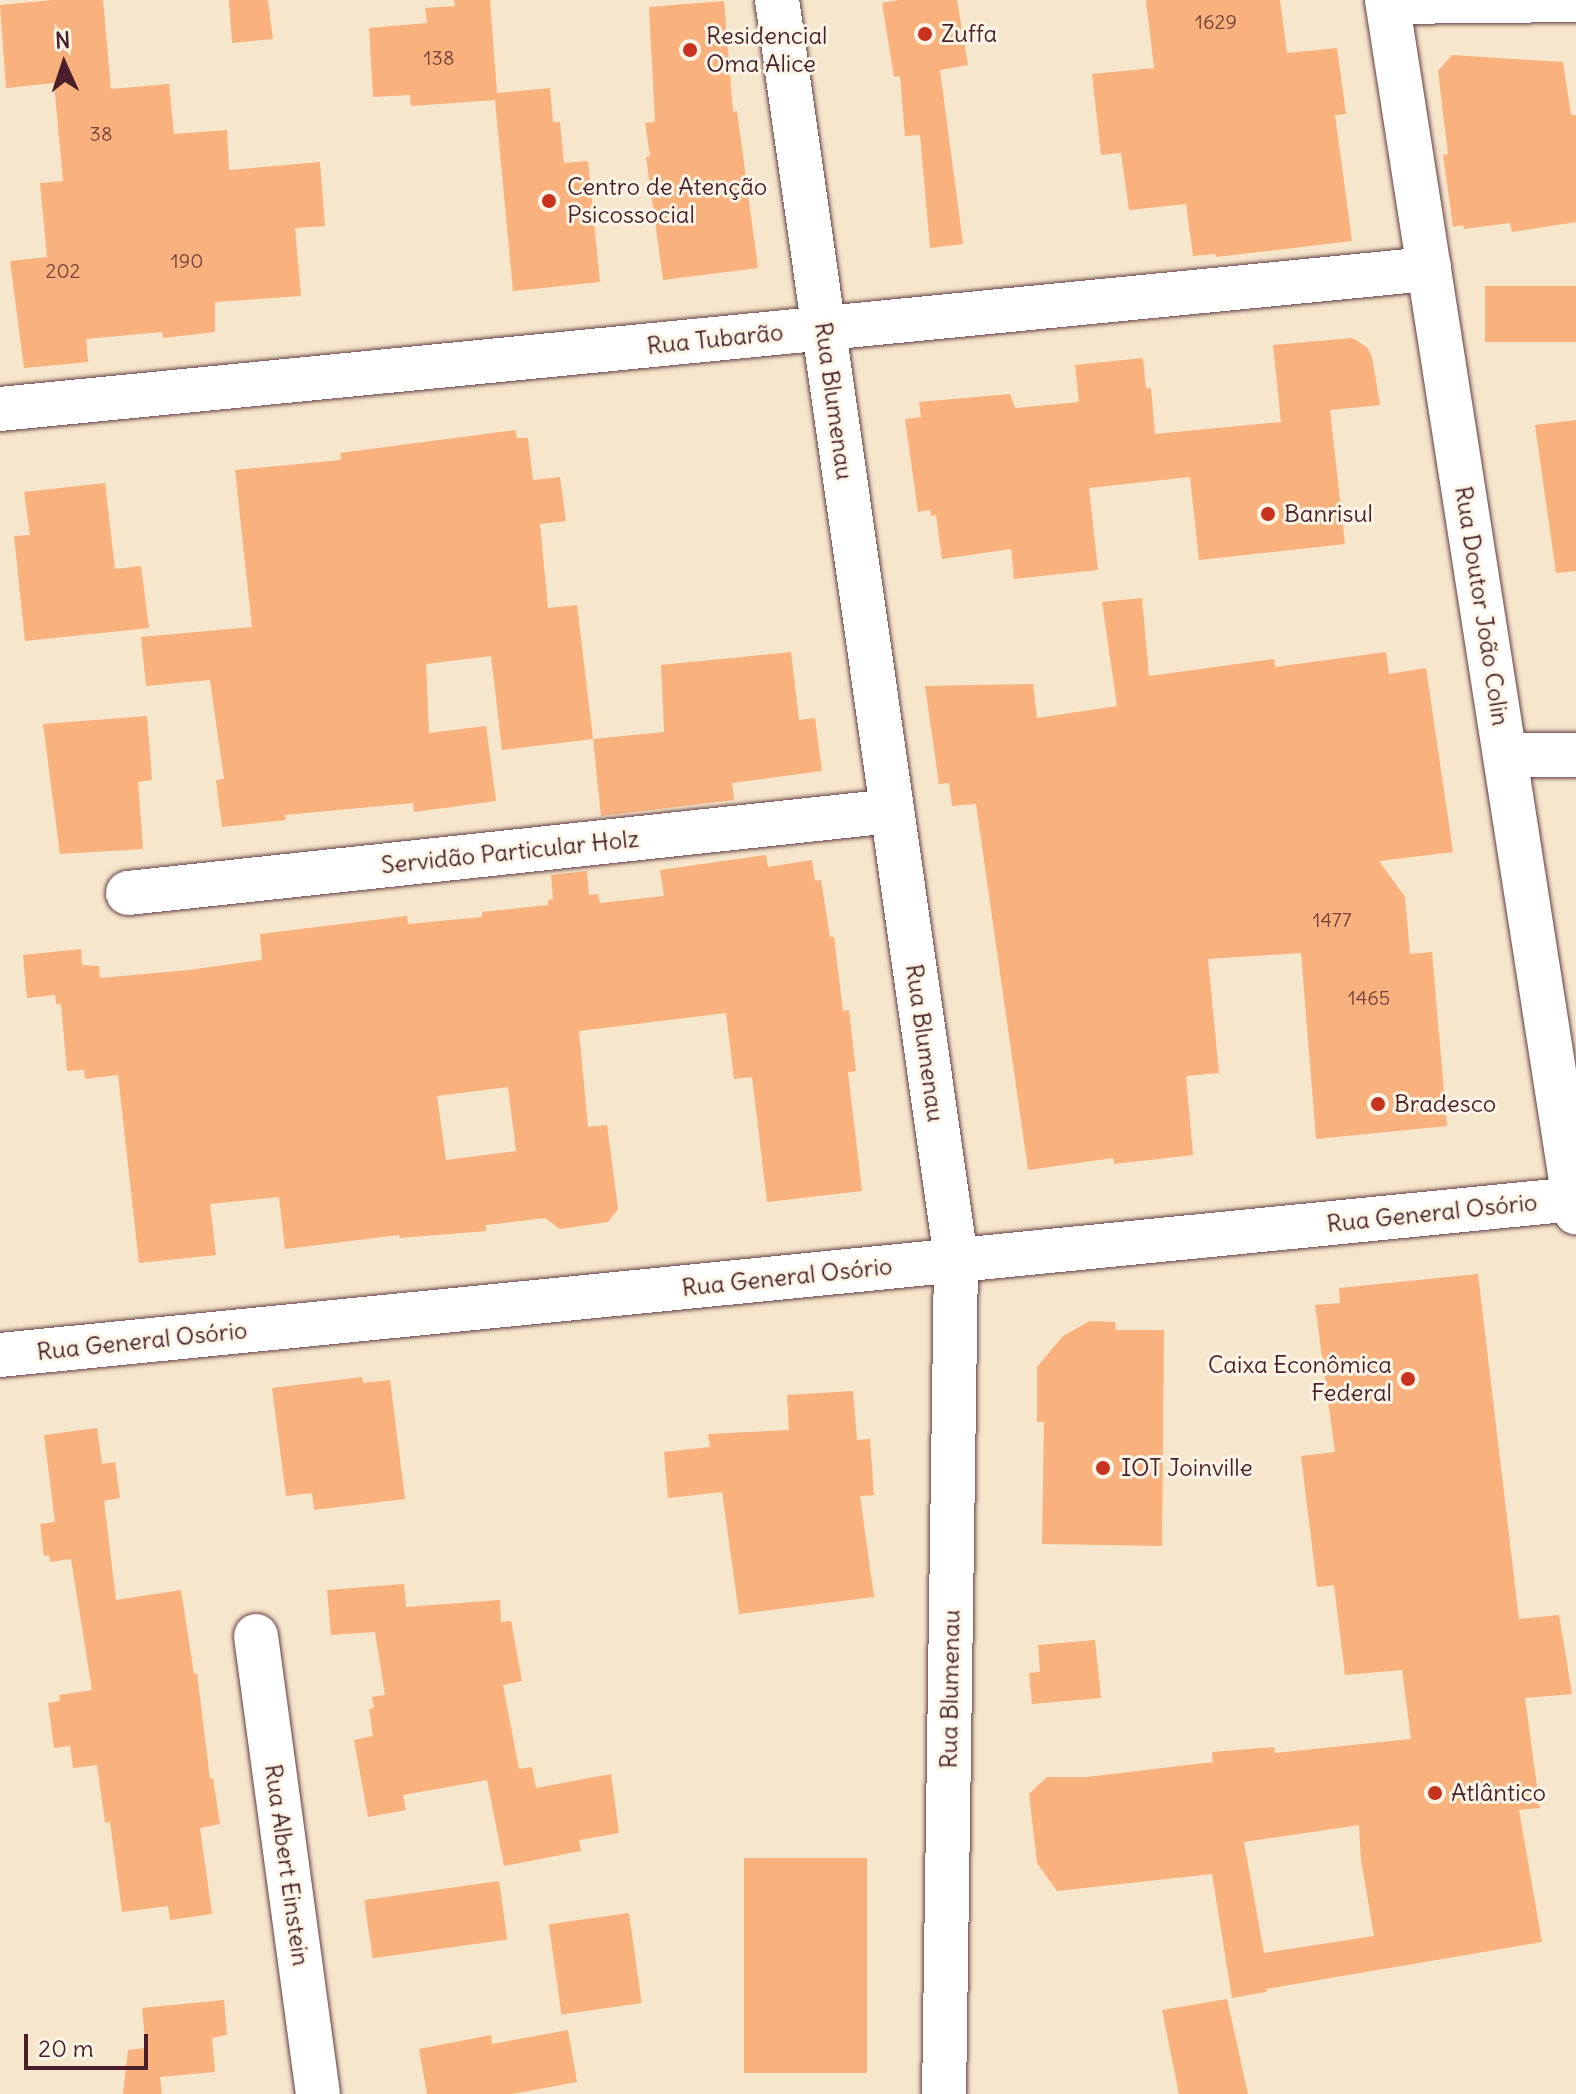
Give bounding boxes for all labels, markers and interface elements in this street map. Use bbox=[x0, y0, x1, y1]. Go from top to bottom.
house number: 1629 bbox=[1195, 9, 1237, 33]
place label: Zuffa bbox=[941, 20, 997, 48]
place label: Residencial Oma Alice bbox=[706, 22, 827, 78]
north arrow bbox=[24, 24, 104, 104]
marker: Zuffa bbox=[916, 25, 934, 43]
text: N bbox=[54, 26, 71, 54]
marker: Residencial Oma Alice bbox=[681, 41, 699, 59]
house number: 138 bbox=[424, 45, 454, 69]
house number: 38 bbox=[90, 121, 112, 145]
place label: Centro de Atenção Psicossocial bbox=[567, 173, 767, 229]
marker: Centro de Atenção Psicossocial bbox=[538, 190, 560, 212]
house number: 190 bbox=[171, 248, 203, 272]
house number: 202 bbox=[45, 258, 81, 282]
street label: Rua Tubarão bbox=[645, 318, 785, 360]
street label: Rua Blumenau bbox=[809, 320, 859, 482]
street label: Rua Doutor João Colin bbox=[1449, 484, 1515, 728]
place label: Banrisul bbox=[1284, 500, 1373, 528]
marker: Banrisul bbox=[1259, 505, 1277, 523]
street label: Servidão Particular Holz bbox=[380, 824, 640, 880]
house number: 1477 bbox=[1313, 907, 1351, 931]
street label: Rua Blumenau bbox=[900, 962, 950, 1124]
house number: 1465 bbox=[1348, 985, 1390, 1009]
place label: Bradesco bbox=[1394, 1090, 1496, 1118]
marker: Bradesco bbox=[1369, 1095, 1387, 1113]
street label: Rua General Osório bbox=[1325, 1188, 1539, 1238]
street label: Rua General Osório bbox=[680, 1252, 894, 1302]
street label: Rua General Osório bbox=[35, 1316, 249, 1366]
place label: Caixa Econômica Federal bbox=[1208, 1351, 1392, 1407]
marker: Caixa Econômica Federal bbox=[1399, 1370, 1417, 1388]
place label: IOT Joinville bbox=[1121, 1454, 1253, 1482]
marker: IOT Joinville bbox=[1092, 1457, 1114, 1479]
street label: Rua Blumenau bbox=[934, 1609, 966, 1769]
street label: Rua Albert Einstein bbox=[259, 1762, 315, 1968]
place label: Atlântico bbox=[1451, 1779, 1546, 1807]
marker: Atlântico bbox=[1426, 1784, 1444, 1802]
scale bar bbox=[28, 2018, 152, 2068]
text: 20 m bbox=[38, 2033, 94, 2063]

